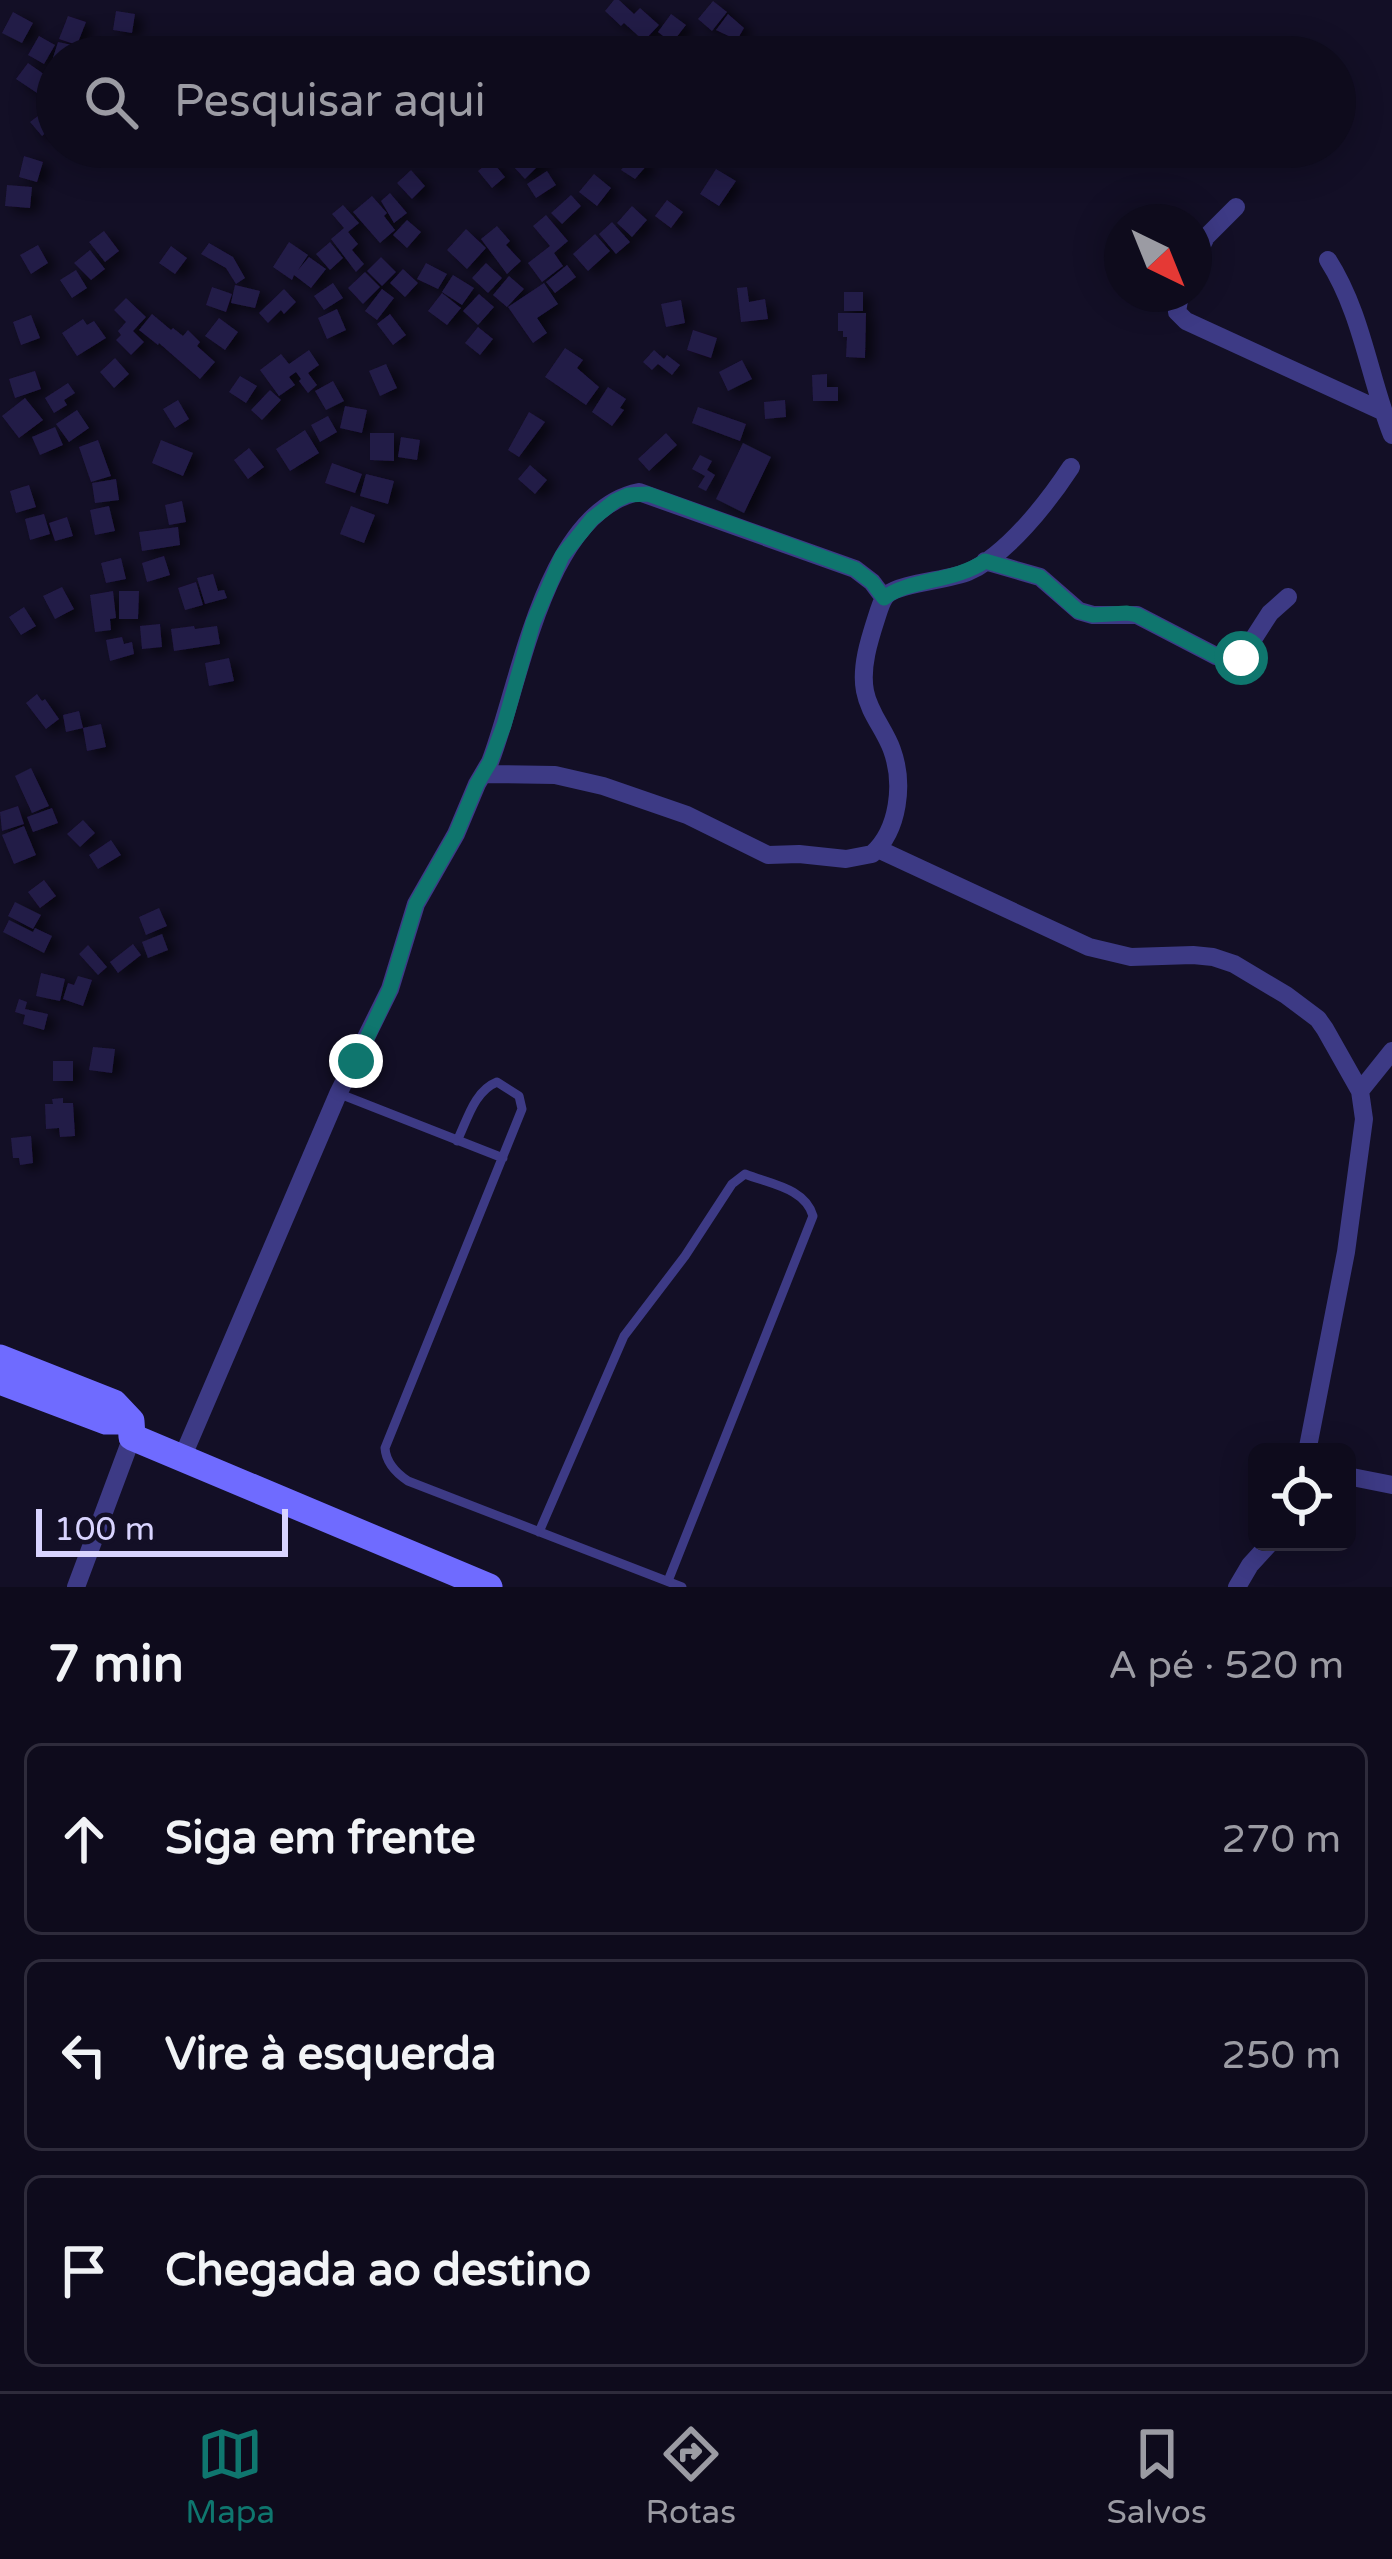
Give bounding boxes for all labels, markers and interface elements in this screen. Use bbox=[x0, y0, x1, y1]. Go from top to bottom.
search box bbox=[36, 36, 1356, 168]
icon: search bbox=[78, 69, 144, 135]
text: Pesquisar aqui bbox=[174, 75, 486, 129]
north arrow bbox=[1104, 204, 1212, 312]
route start bbox=[1214, 631, 1268, 685]
route end bbox=[329, 1034, 383, 1088]
map controls bbox=[1248, 1443, 1356, 1551]
button: locate bbox=[1248, 1443, 1356, 1551]
scale bar bbox=[36, 1503, 288, 1556]
text: 100 m bbox=[54, 1510, 155, 1549]
text: 7 min bbox=[48, 1634, 184, 1696]
text: A pé · 520 m bbox=[1108, 1642, 1344, 1689]
icon: ahead bbox=[51, 1806, 117, 1872]
text: Siga em frente bbox=[165, 1812, 476, 1866]
text: 270 m bbox=[1222, 1816, 1341, 1863]
icon: left bbox=[51, 2022, 117, 2088]
text: Vire à esquerda bbox=[165, 2028, 496, 2082]
text: 250 m bbox=[1222, 2032, 1341, 2079]
icon: arrive bbox=[51, 2238, 117, 2304]
text: Chegada ao destino bbox=[165, 2244, 591, 2298]
tab: Mapa bbox=[185, 2421, 275, 2532]
tab: Rotas bbox=[646, 2421, 736, 2532]
tab: Salvos bbox=[1106, 2421, 1207, 2532]

